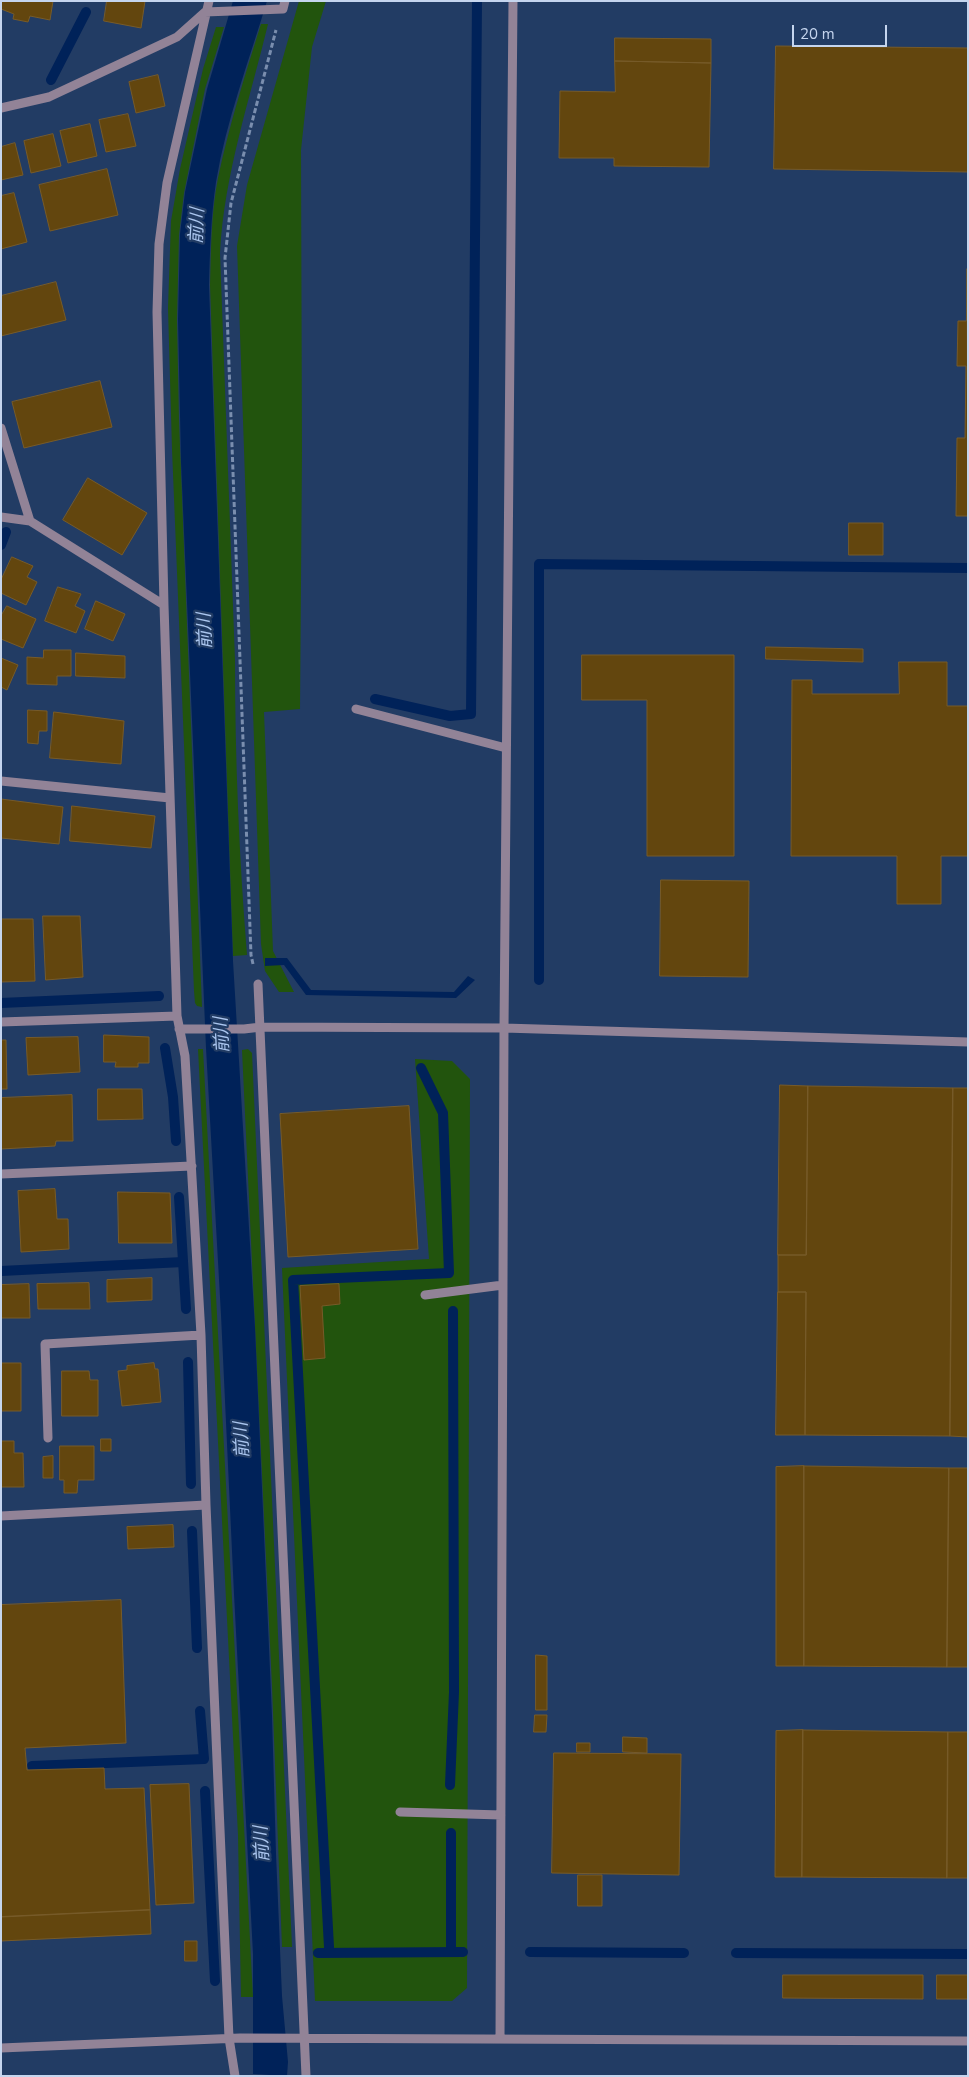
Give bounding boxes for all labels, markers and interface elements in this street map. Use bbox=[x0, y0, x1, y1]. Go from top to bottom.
scale bar bbox=[794, 15, 889, 47]
text: 20 m bbox=[800, 24, 835, 44]
water label: 前川 bbox=[186, 207, 210, 245]
water label: 前川 bbox=[195, 613, 217, 649]
water label: 前川 bbox=[211, 1016, 235, 1054]
water label: 前川 bbox=[231, 1421, 255, 1459]
water label: 前川 bbox=[251, 1825, 275, 1863]

